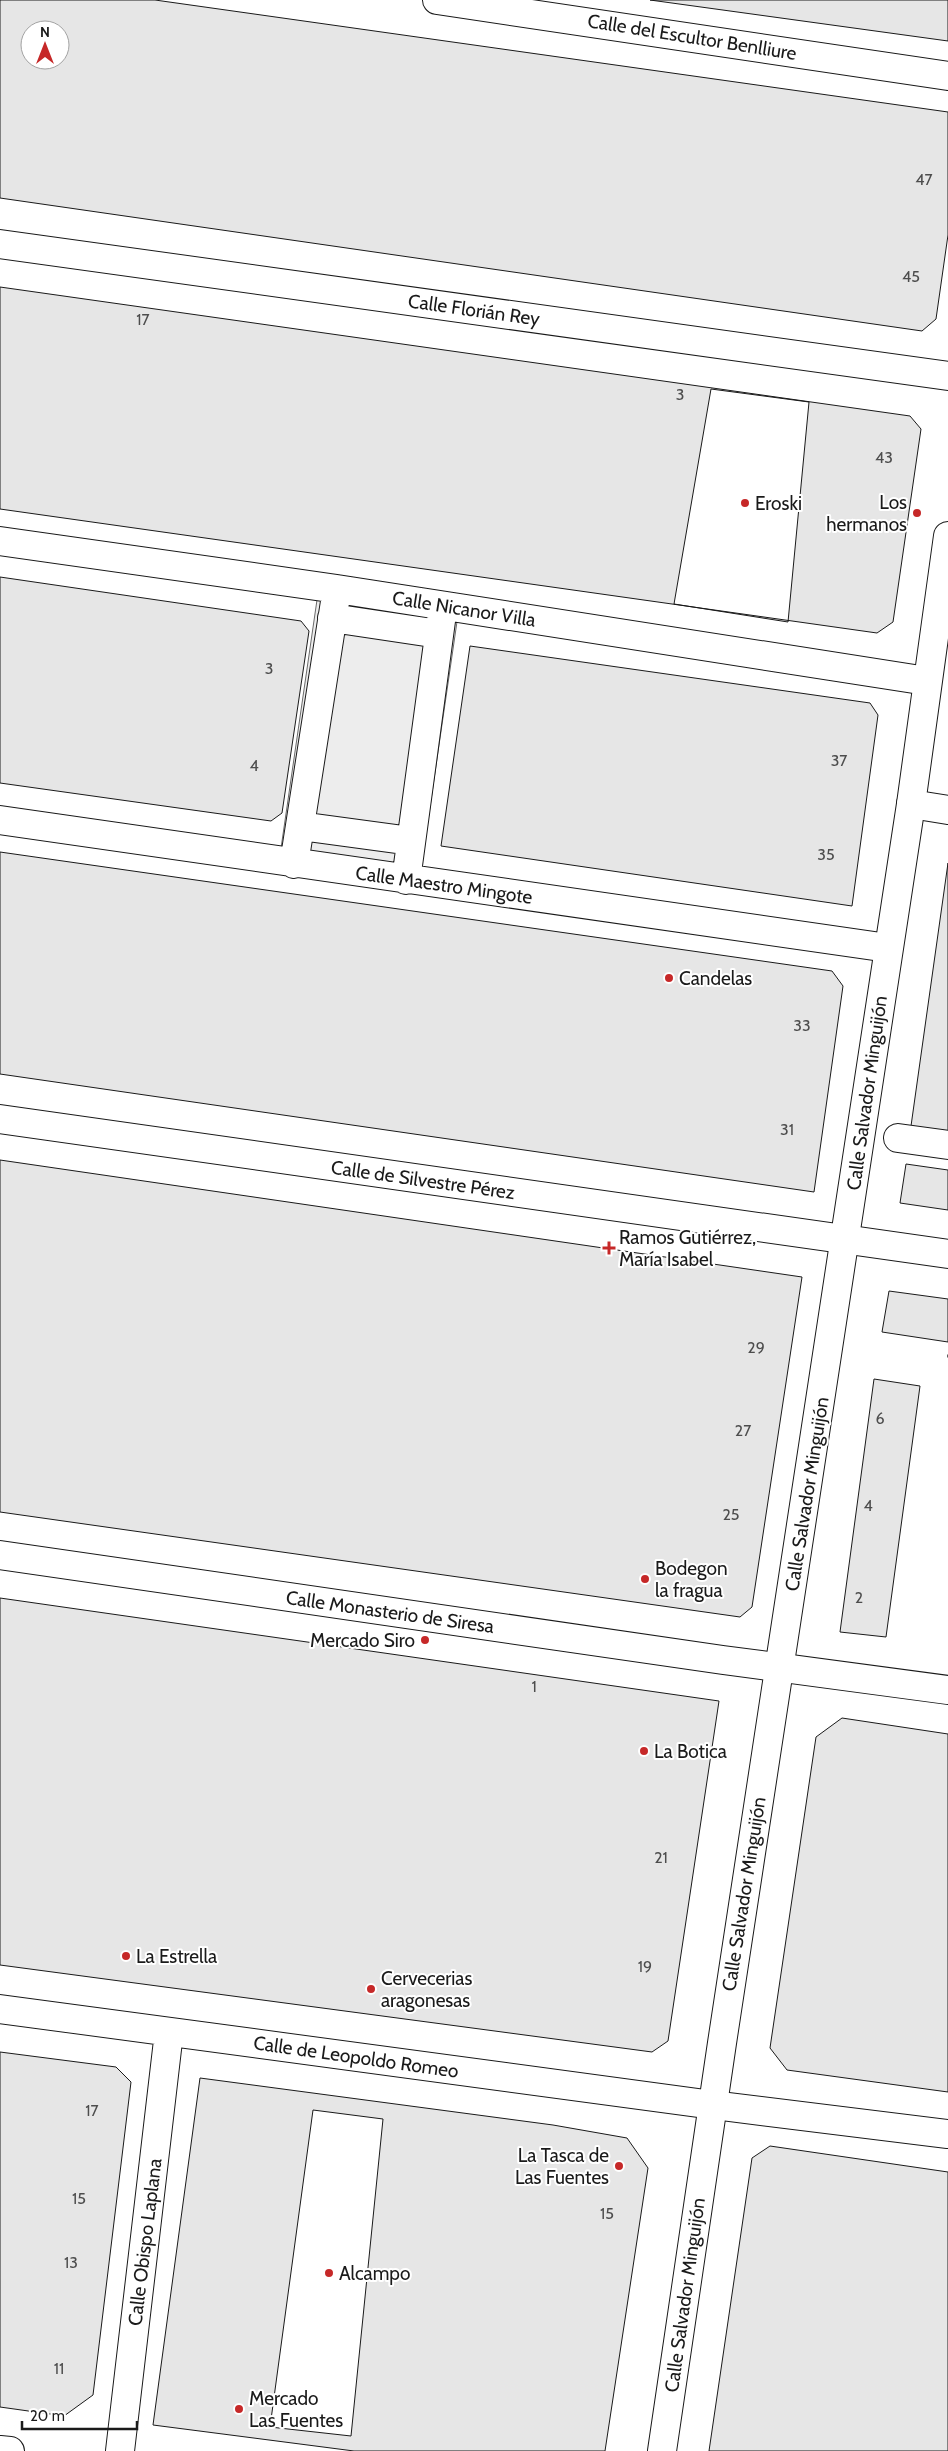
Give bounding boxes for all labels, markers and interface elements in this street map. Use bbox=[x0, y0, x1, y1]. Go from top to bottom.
street label: Calle del Escultor Benlliure bbox=[586, 9, 798, 65]
north arrow bbox=[20, 20, 70, 70]
text: N bbox=[40, 23, 50, 41]
house number: 47 bbox=[915, 170, 933, 189]
house number: 45 bbox=[902, 267, 920, 286]
street label: Calle Florián Rey bbox=[407, 289, 542, 331]
house number: 17 bbox=[136, 310, 150, 329]
house number: 3 bbox=[676, 385, 684, 404]
house number: 43 bbox=[875, 448, 893, 467]
place label: Los hermanos bbox=[826, 491, 907, 536]
place label: Eroski bbox=[755, 492, 802, 515]
marker: Eroski bbox=[739, 497, 751, 509]
marker: Los hermanos bbox=[911, 507, 923, 519]
street label: Calle Nicanor Villa bbox=[391, 586, 537, 632]
house number: 3 bbox=[265, 659, 273, 678]
house number: 37 bbox=[831, 751, 847, 770]
house number: 4 bbox=[249, 756, 259, 775]
house number: 35 bbox=[817, 845, 835, 864]
street label: Calle Maestro Mingote bbox=[354, 861, 534, 909]
place label: Candelas bbox=[679, 967, 752, 990]
marker: Candelas bbox=[663, 972, 675, 984]
street label: Calle Salvador Minguijón bbox=[842, 994, 892, 1192]
house number: 33 bbox=[793, 1016, 811, 1035]
house number: 31 bbox=[780, 1120, 794, 1139]
street label: Calle de Silvestre Pérez bbox=[330, 1156, 516, 1204]
place label: Ramos Gutiérrez, María Isabel bbox=[619, 1226, 756, 1271]
marker: Ramos Gutiérrez, María Isabel bbox=[603, 1242, 615, 1254]
house number: 29 bbox=[747, 1338, 765, 1357]
street label: Calle Salvador Minguijón bbox=[780, 1395, 834, 1593]
house number: 6 bbox=[875, 1409, 885, 1428]
house number: 27 bbox=[735, 1421, 751, 1440]
house number: 4 bbox=[863, 1496, 873, 1515]
house number: 25 bbox=[722, 1505, 740, 1524]
place label: Bodegon la fragua bbox=[655, 1557, 728, 1602]
marker: Bodegon la fragua bbox=[639, 1573, 651, 1585]
street label: Calle Monasterio de Siresa bbox=[285, 1586, 495, 1638]
house number: 2 bbox=[855, 1588, 863, 1607]
place label: Mercado Siro bbox=[310, 1629, 415, 1652]
marker: Mercado Siro bbox=[419, 1634, 431, 1646]
house number: 1 bbox=[531, 1677, 537, 1696]
place label: La Botica bbox=[654, 1740, 727, 1763]
marker: La Botica bbox=[638, 1745, 650, 1757]
street label: Calle Salvador Minguijón bbox=[717, 1795, 771, 1993]
house number: 21 bbox=[654, 1848, 668, 1867]
place label: La Estrella bbox=[136, 1945, 217, 1968]
marker: La Estrella bbox=[120, 1950, 132, 1962]
house number: 19 bbox=[638, 1957, 652, 1976]
place label: Cervecerias aragonesas bbox=[381, 1967, 472, 2012]
marker: Cervecerias aragonesas bbox=[365, 1983, 377, 1995]
street label: Calle de Leopoldo Romeo bbox=[252, 2031, 460, 2083]
house number: 17 bbox=[85, 2101, 99, 2120]
place label: La Tasca de Las Fuentes bbox=[515, 2144, 609, 2189]
street label: Calle Obispo Laplana bbox=[123, 2157, 167, 2327]
marker: La Tasca de Las Fuentes bbox=[613, 2160, 625, 2172]
house number: 15 bbox=[72, 2189, 86, 2208]
street label: Calle Salvador Minguijón bbox=[660, 2196, 710, 2394]
house number: 15 bbox=[600, 2204, 614, 2223]
house number: 13 bbox=[64, 2253, 78, 2272]
place label: Alcampo bbox=[339, 2262, 410, 2285]
marker: Alcampo bbox=[323, 2267, 335, 2279]
house number: 11 bbox=[54, 2359, 64, 2378]
place label: Mercado Las Fuentes bbox=[249, 2387, 343, 2432]
scale bar bbox=[22, 2398, 138, 2430]
marker: Mercado Las Fuentes bbox=[233, 2403, 245, 2415]
text: 20 m bbox=[30, 2407, 65, 2425]

